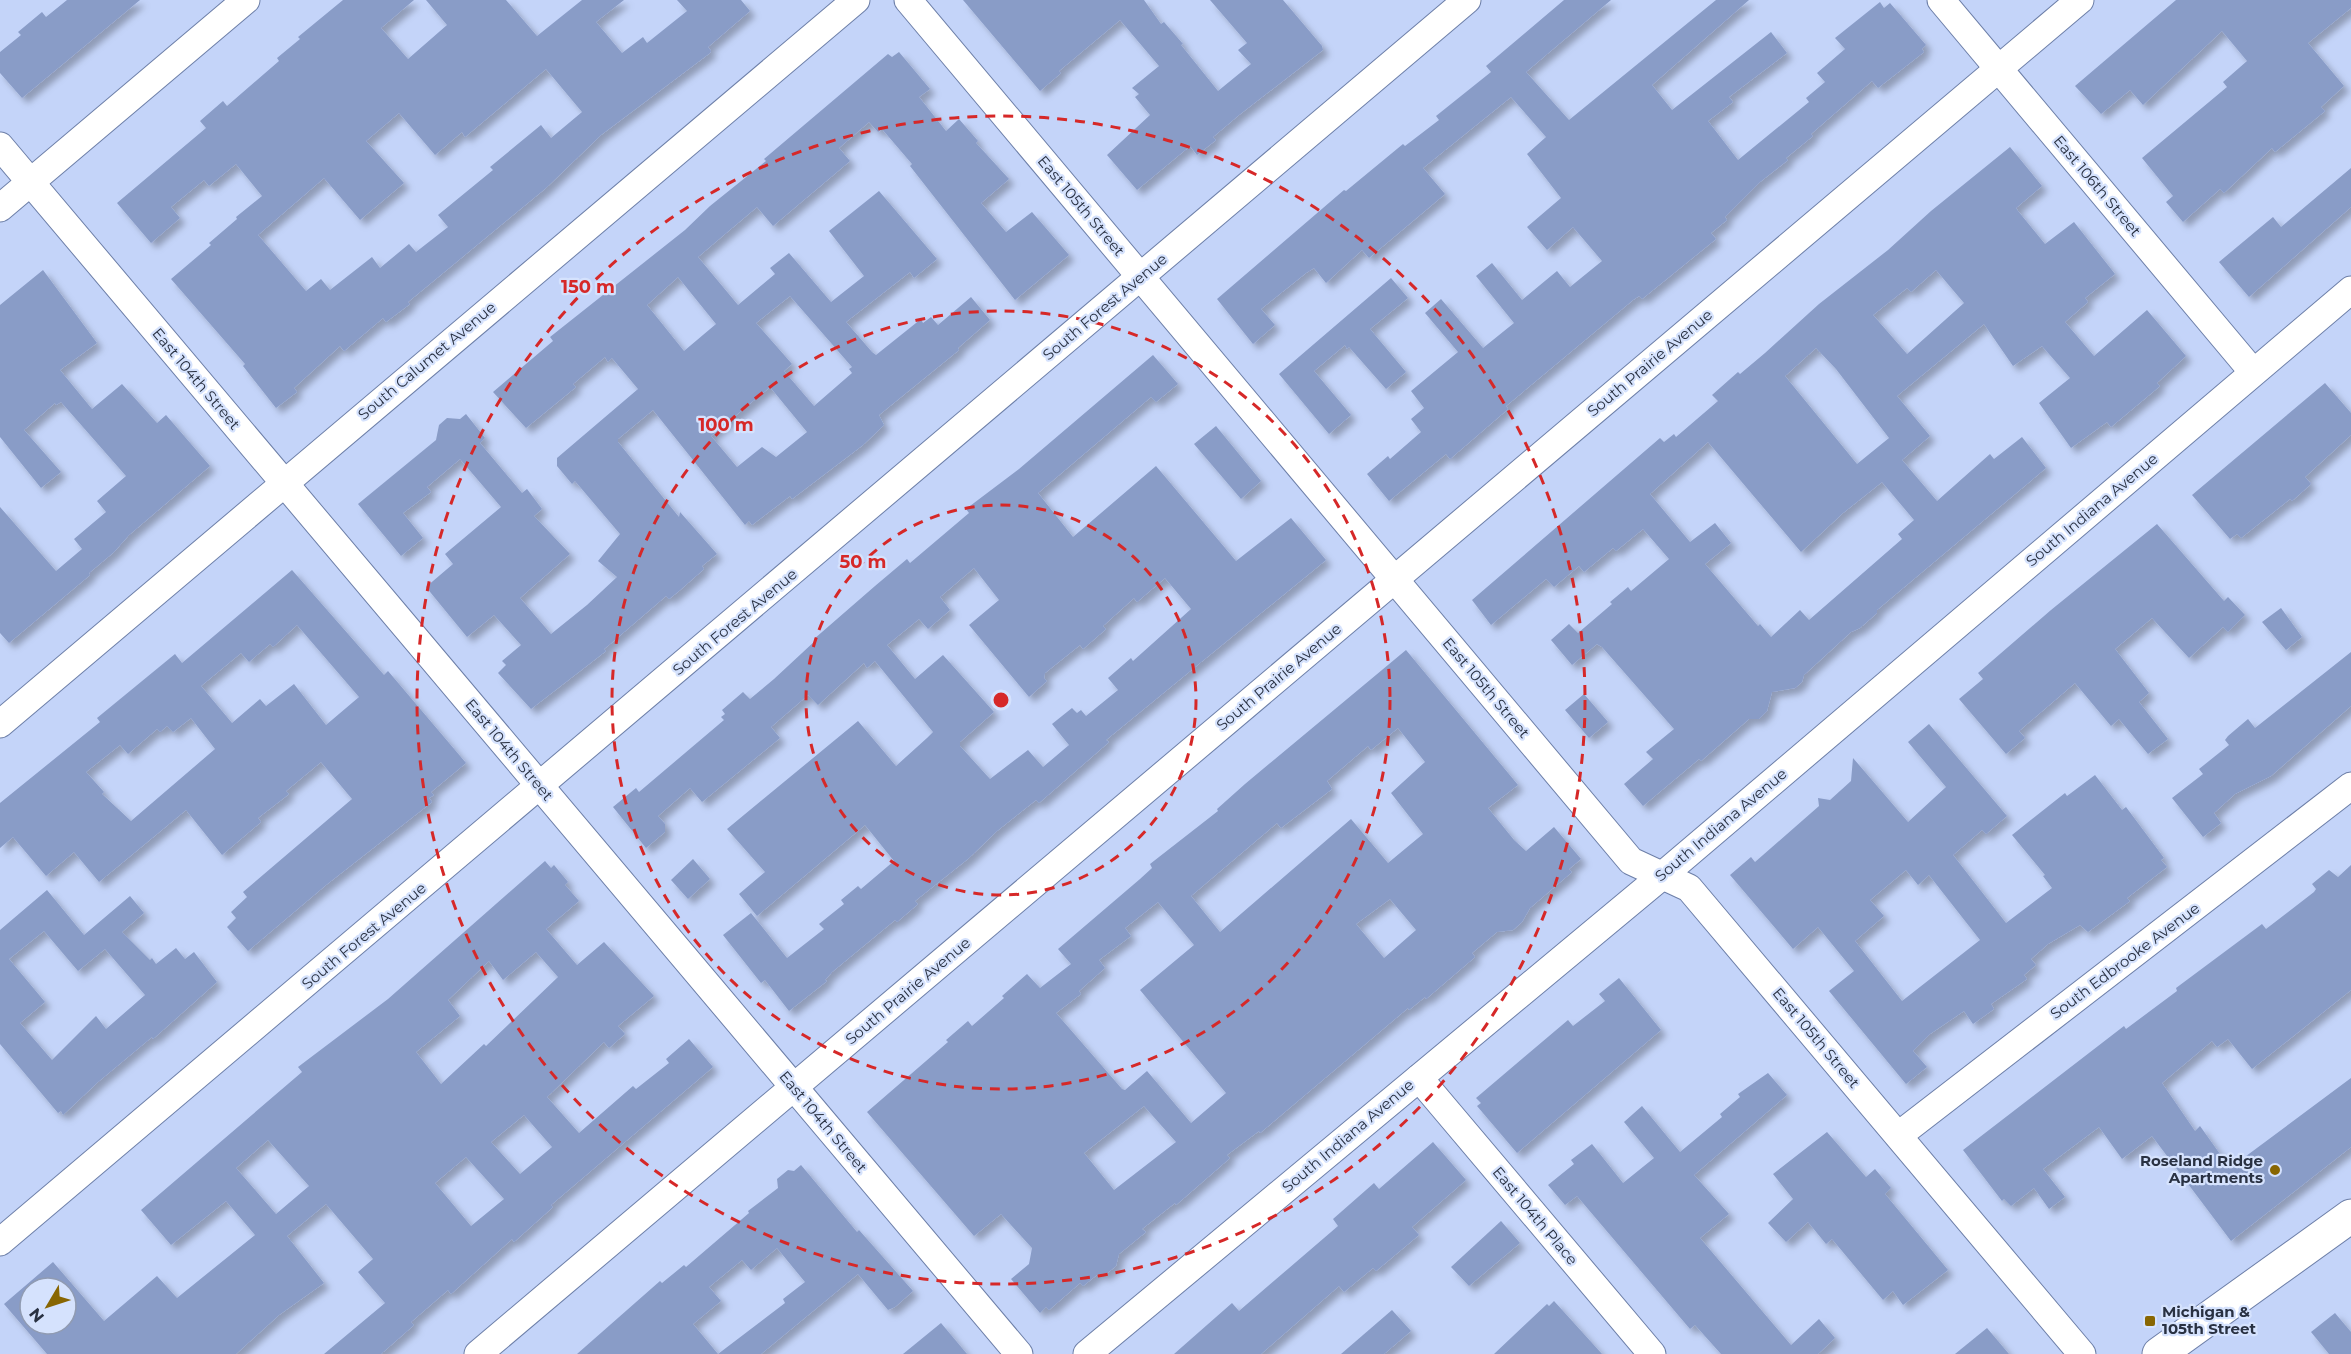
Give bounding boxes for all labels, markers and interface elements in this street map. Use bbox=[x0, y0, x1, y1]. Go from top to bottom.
street label: East 106th Street bbox=[2050, 131, 2145, 240]
street label: East 105th Street bbox=[1034, 152, 1129, 260]
street label: South Forest Avenue bbox=[1039, 249, 1171, 364]
text: 150 m bbox=[561, 276, 615, 298]
street label: South Calumet Avenue bbox=[354, 297, 499, 424]
street label: South Prairie Avenue bbox=[1583, 305, 1716, 420]
street label: East 104th Street bbox=[148, 324, 244, 433]
text: 100 m bbox=[698, 414, 754, 436]
street label: South Indiana Avenue bbox=[2022, 449, 2161, 570]
text: 50 m bbox=[840, 551, 886, 573]
street label: South Forest Avenue bbox=[669, 564, 801, 679]
street label: South Prairie Avenue bbox=[1212, 619, 1345, 734]
street label: East 105th Street bbox=[1439, 634, 1534, 742]
centre of rings bbox=[991, 690, 1011, 710]
street label: East 104th Street bbox=[461, 695, 557, 804]
street label: South Indiana Avenue bbox=[1651, 764, 1790, 885]
street label: South Forest Avenue bbox=[298, 878, 430, 993]
street label: South Edbrooke Avenue bbox=[2046, 898, 2203, 1023]
street label: South Prairie Avenue bbox=[841, 933, 974, 1048]
street label: East 105th Street bbox=[1769, 984, 1864, 1092]
street label: East 104th Street bbox=[775, 1067, 871, 1176]
street label: South Indiana Avenue bbox=[1278, 1075, 1417, 1196]
place label: Roseland Ridge Apartments bbox=[2140, 1151, 2263, 1187]
street label: East 104th Place bbox=[1489, 1163, 1582, 1269]
marker: Roseland Ridge Apartments bbox=[2268, 1163, 2282, 1177]
north arrow bbox=[18, 1276, 78, 1336]
place label: Michigan & 105th Street bbox=[2162, 1302, 2256, 1338]
text: N bbox=[25, 1304, 48, 1326]
marker: Michigan & 105th Street bbox=[2143, 1314, 2157, 1328]

